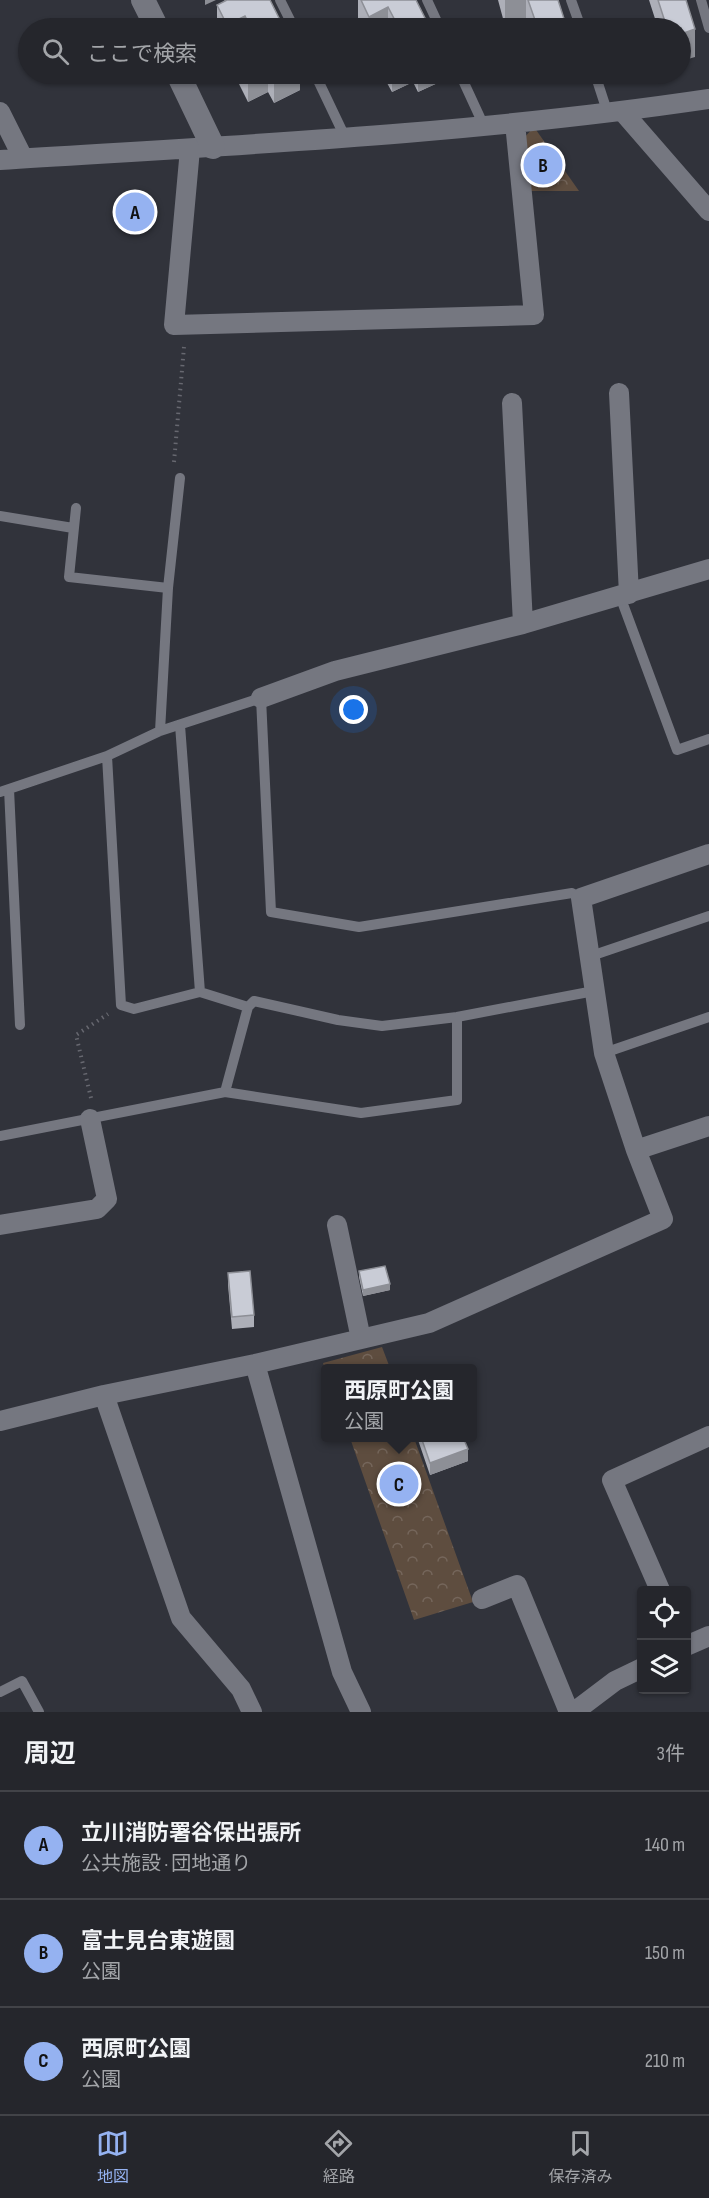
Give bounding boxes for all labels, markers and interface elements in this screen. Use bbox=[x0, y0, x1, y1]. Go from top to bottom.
search box bbox=[18, 18, 691, 84]
icon: search bbox=[39, 35, 72, 68]
text: ここで検索 bbox=[87, 41, 197, 68]
pin: B bbox=[524, 142, 562, 188]
pin: A bbox=[116, 190, 154, 234]
your location bbox=[339, 695, 368, 724]
popup bbox=[321, 1364, 477, 1442]
text: 西原町公園 bbox=[344, 1378, 454, 1405]
text: 公園 bbox=[344, 1410, 384, 1434]
pin: C bbox=[380, 1462, 418, 1506]
map controls bbox=[637, 1586, 691, 1694]
button: locate bbox=[637, 1586, 691, 1640]
button: layers bbox=[637, 1640, 691, 1694]
text: 周辺 bbox=[24, 1739, 76, 1770]
text: 3件 bbox=[657, 1742, 685, 1766]
text: 立川消防署谷保出張所 bbox=[81, 1820, 301, 1847]
text: A bbox=[39, 1833, 48, 1857]
text: 140 m bbox=[645, 1833, 685, 1857]
text: 公共施設 · 団地通り bbox=[81, 1852, 251, 1876]
text: 富士見台東遊園 bbox=[81, 1928, 235, 1955]
text: B bbox=[39, 1941, 48, 1965]
text: 150 m bbox=[645, 1941, 685, 1965]
text: 公園 bbox=[81, 1960, 121, 1984]
text: 西原町公園 bbox=[81, 2036, 191, 2063]
text: C bbox=[38, 2049, 49, 2073]
text: 210 m bbox=[645, 2049, 685, 2073]
text: 公園 bbox=[81, 2068, 121, 2092]
tab: 地図 bbox=[96, 2127, 129, 2187]
tab: 経路 bbox=[322, 2127, 355, 2187]
tab: 保存済み bbox=[548, 2127, 612, 2187]

